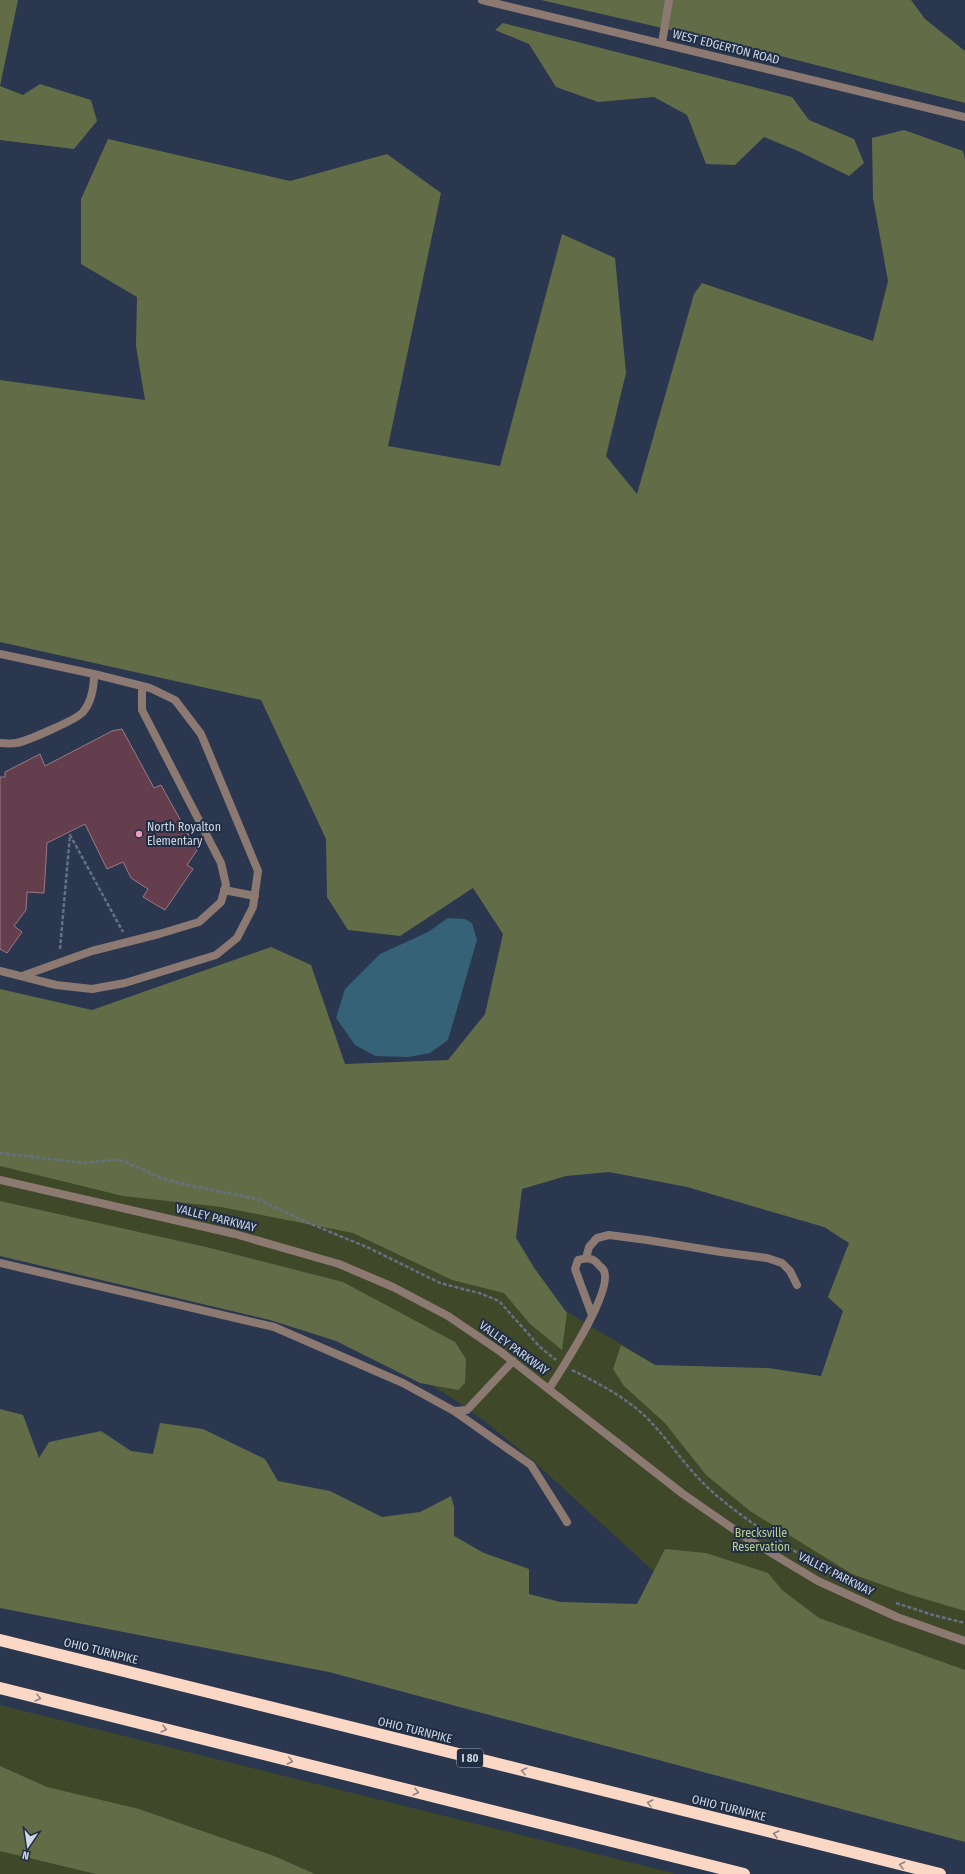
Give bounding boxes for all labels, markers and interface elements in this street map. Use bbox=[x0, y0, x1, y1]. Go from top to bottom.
street label: WEST EDGERTON ROAD bbox=[671, 27, 781, 67]
place label: North Royalton Elementary bbox=[147, 820, 221, 848]
marker: North Royalton Elementary bbox=[134, 829, 144, 839]
street label: VALLEY PARKWAY bbox=[174, 1201, 258, 1235]
street label: VALLEY PARKWAY bbox=[476, 1318, 552, 1378]
park label: Brecksville Reservation bbox=[732, 1526, 790, 1554]
street label: VALLEY PARKWAY bbox=[796, 1549, 876, 1599]
street label: OHIO TURNPIKE bbox=[62, 1635, 140, 1667]
one-way arrow bbox=[35, 1693, 41, 1701]
street label: OHIO TURNPIKE bbox=[376, 1714, 454, 1746]
one-way arrow bbox=[160, 1724, 167, 1733]
road number: I 80 bbox=[457, 1749, 483, 1767]
one-way arrow bbox=[287, 1756, 293, 1764]
one-way arrow bbox=[520, 1768, 527, 1776]
one-way arrow bbox=[412, 1787, 419, 1796]
street label: OHIO TURNPIKE bbox=[690, 1792, 768, 1824]
one-way arrow bbox=[646, 1799, 653, 1807]
north arrow bbox=[8, 1826, 48, 1866]
one-way arrow bbox=[773, 1831, 779, 1839]
text: N bbox=[21, 1848, 31, 1862]
one-way arrow bbox=[899, 1861, 906, 1870]

